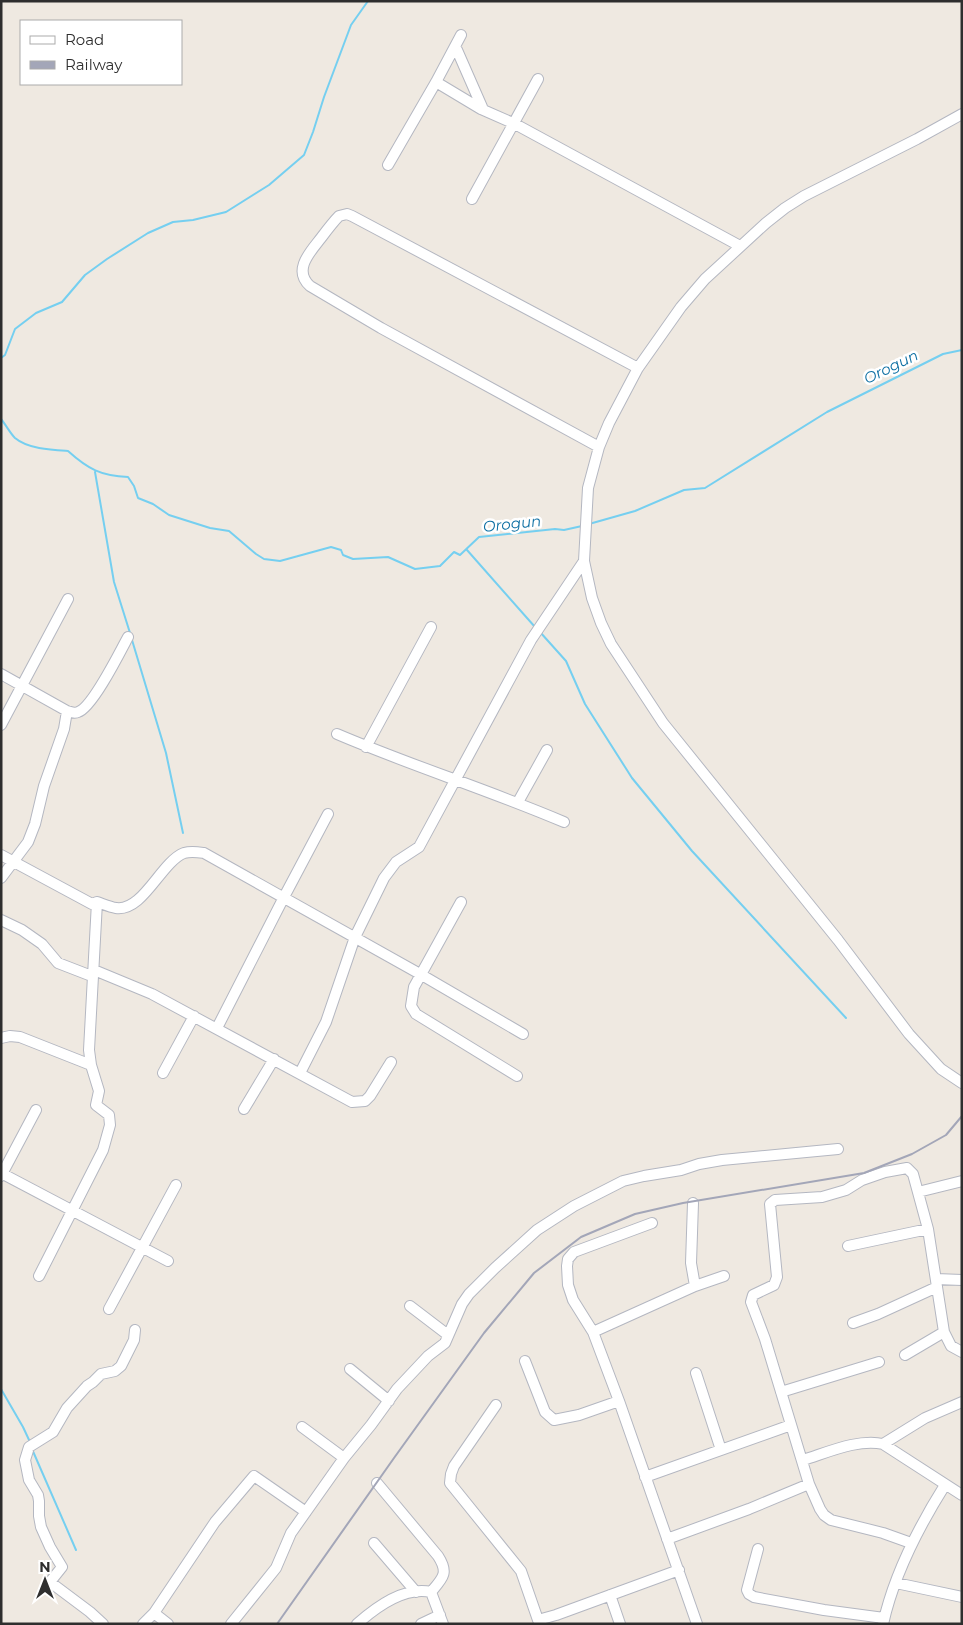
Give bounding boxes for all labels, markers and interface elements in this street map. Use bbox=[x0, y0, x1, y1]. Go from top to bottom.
legend bbox=[20, 20, 182, 85]
text: Road bbox=[65, 30, 104, 49]
text: Railway bbox=[65, 55, 123, 74]
water label: Orogun bbox=[860, 345, 921, 388]
water label: Orogun bbox=[482, 511, 542, 536]
north arrow bbox=[20, 1555, 70, 1605]
text: N bbox=[39, 1558, 51, 1576]

